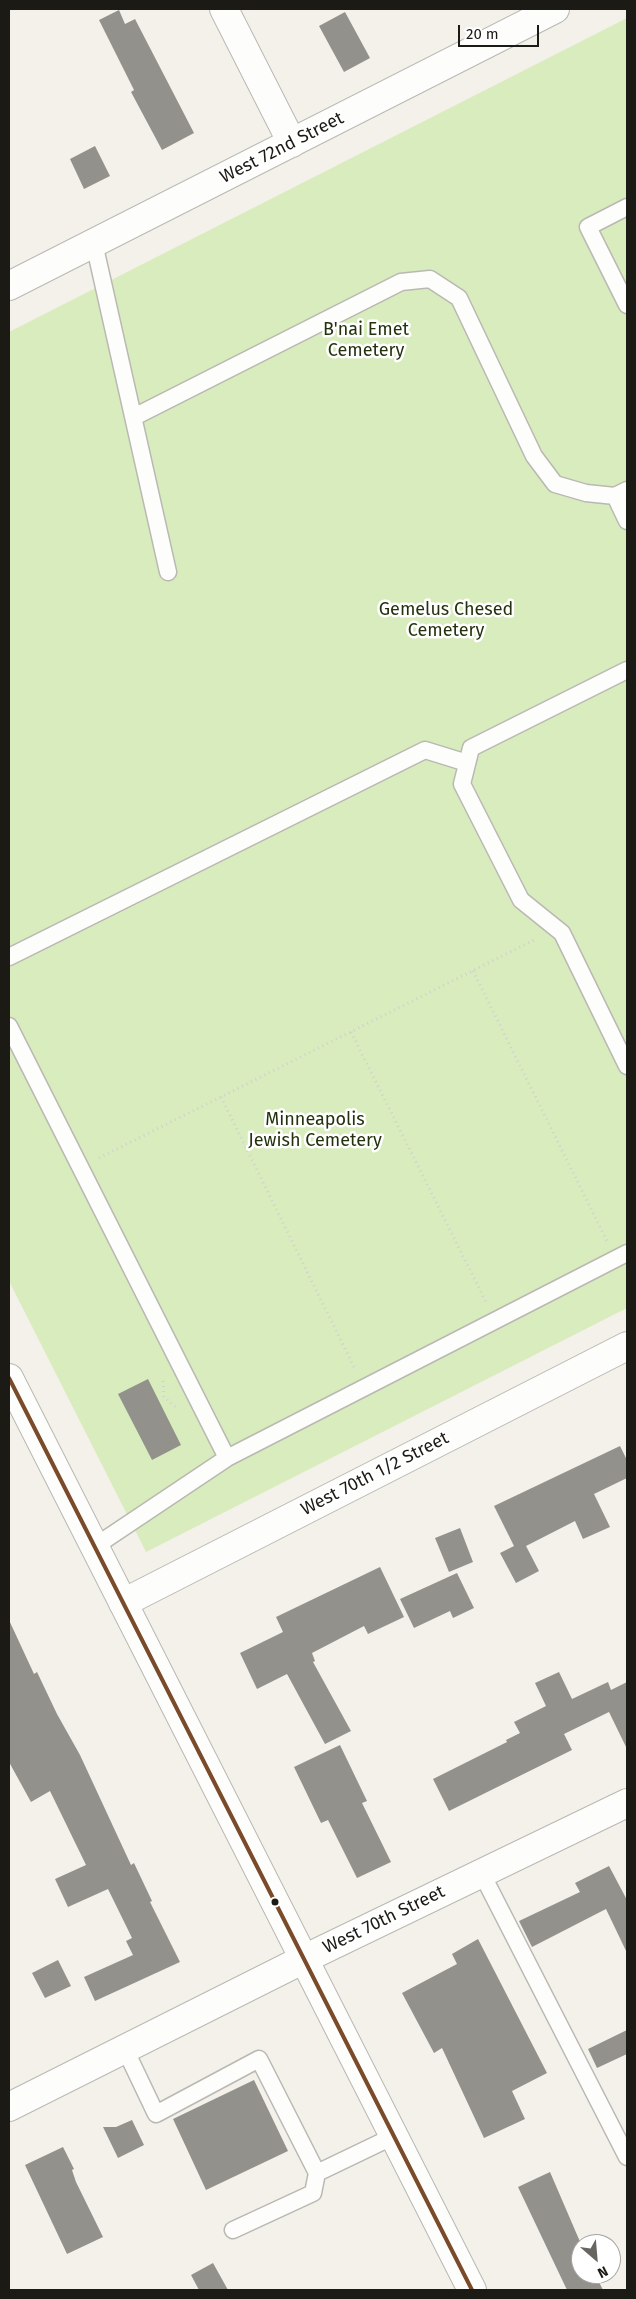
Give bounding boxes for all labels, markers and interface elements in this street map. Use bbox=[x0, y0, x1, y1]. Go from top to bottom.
scale bar bbox=[461, 15, 542, 47]
text: 20 m bbox=[466, 25, 499, 43]
street label: West 72nd Street bbox=[217, 108, 347, 188]
park label: B'nai Emet Cemetery bbox=[323, 319, 409, 362]
park label: Gemelus Chesed Cemetery bbox=[379, 599, 513, 642]
park label: Minneapolis Jewish Cemetery bbox=[248, 1109, 382, 1152]
street label: West 70th 1/2 Street bbox=[298, 1427, 452, 1521]
street label: West 70th Street bbox=[320, 1881, 448, 1959]
unlabelled marker bbox=[270, 1897, 280, 1907]
north arrow bbox=[571, 2234, 621, 2284]
text: N bbox=[595, 2262, 611, 2282]

